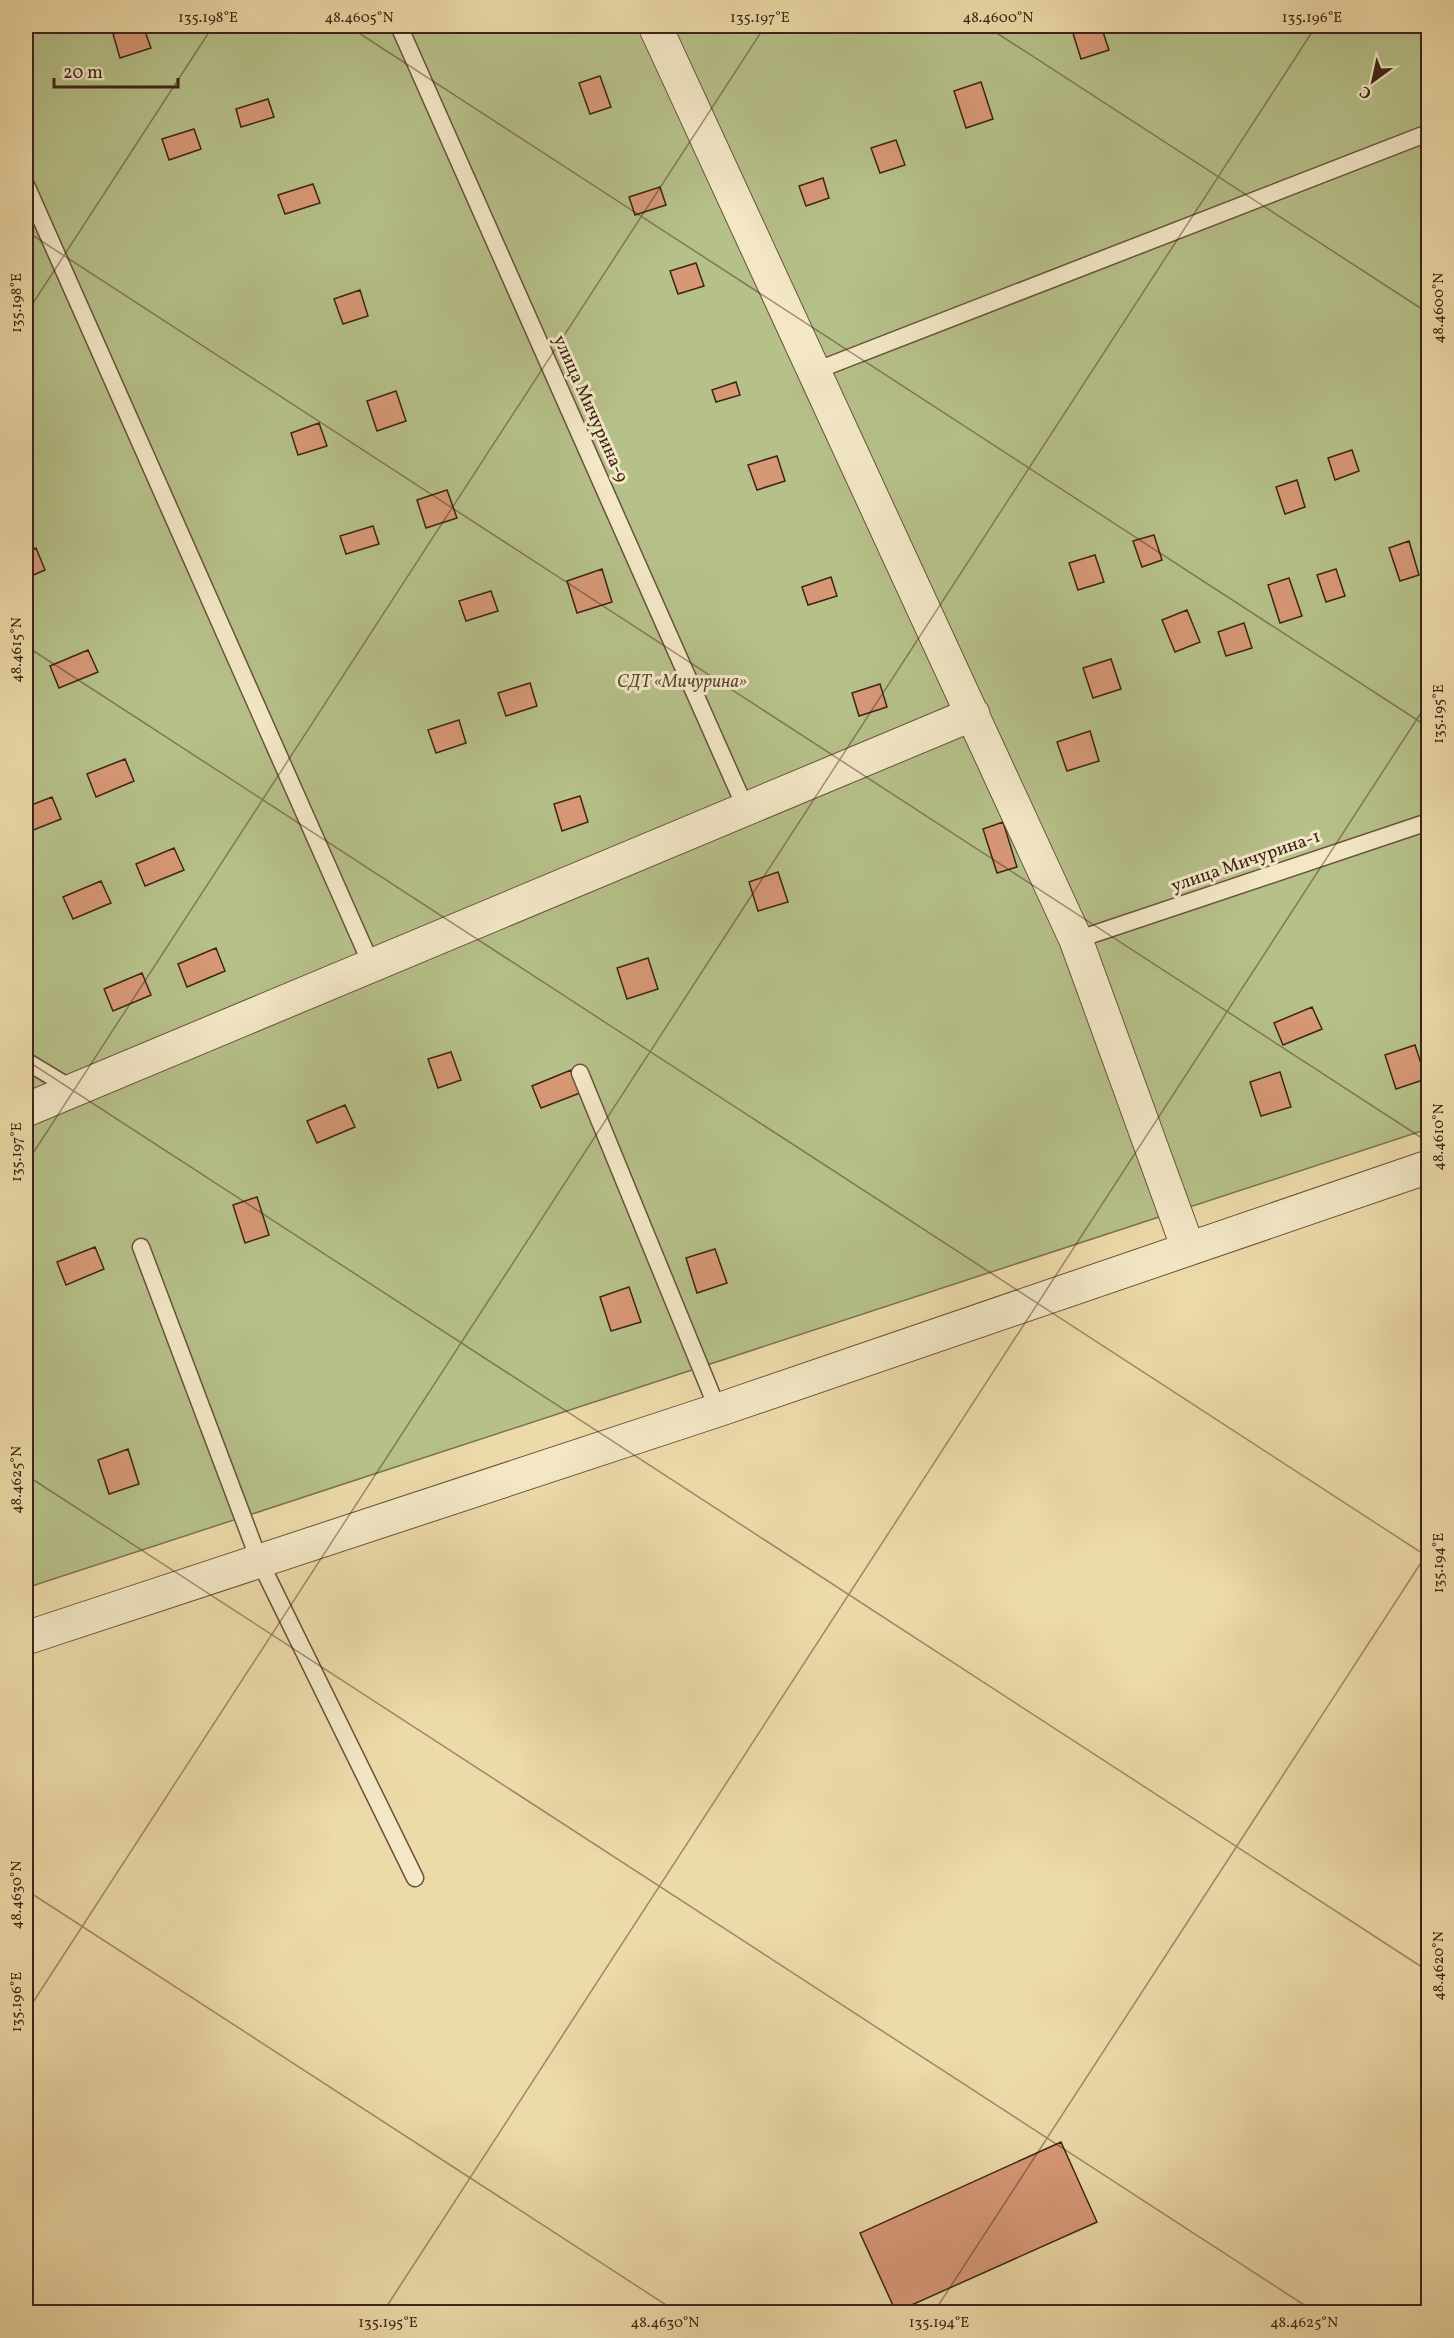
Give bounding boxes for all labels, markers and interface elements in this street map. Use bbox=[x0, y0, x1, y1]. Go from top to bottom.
text: 135.198°E bbox=[178, 8, 238, 29]
text: 48.4605°N bbox=[324, 8, 394, 29]
text: 135.197°E bbox=[730, 8, 790, 29]
text: 48.4600°N bbox=[963, 8, 1033, 29]
text: 135.196°E bbox=[1282, 8, 1342, 29]
scale bar bbox=[54, 51, 178, 89]
north arrow bbox=[1343, 51, 1403, 111]
text: 20 m bbox=[63, 61, 103, 86]
text: С bbox=[1356, 80, 1376, 104]
text: 135.198°E bbox=[7, 273, 28, 333]
text: 48.4600°N bbox=[1429, 273, 1450, 343]
street label: улица Мичурина-9 bbox=[546, 331, 634, 487]
text: 48.4615°N bbox=[7, 617, 28, 683]
park label: СДТ «Мичурина» bbox=[617, 670, 747, 695]
text: 135.195°E bbox=[1429, 684, 1450, 744]
street label: улица Мичурина-1 bbox=[1168, 825, 1324, 899]
text: 48.4610°N bbox=[1429, 1103, 1450, 1171]
text: 135.197°E bbox=[7, 1122, 28, 1182]
text: 48.4625°N bbox=[7, 1446, 28, 1514]
text: 135.194°E bbox=[1429, 1533, 1450, 1593]
text: 48.4630°N bbox=[7, 1861, 28, 1929]
text: 48.4620°N bbox=[1429, 1931, 1450, 2001]
text: 135.196°E bbox=[7, 1972, 28, 2032]
text: 135.195°E bbox=[358, 2313, 418, 2334]
text: 48.4630°N bbox=[631, 2313, 699, 2334]
text: 135.194°E bbox=[909, 2313, 969, 2334]
text: 48.4625°N bbox=[1270, 2313, 1338, 2334]

